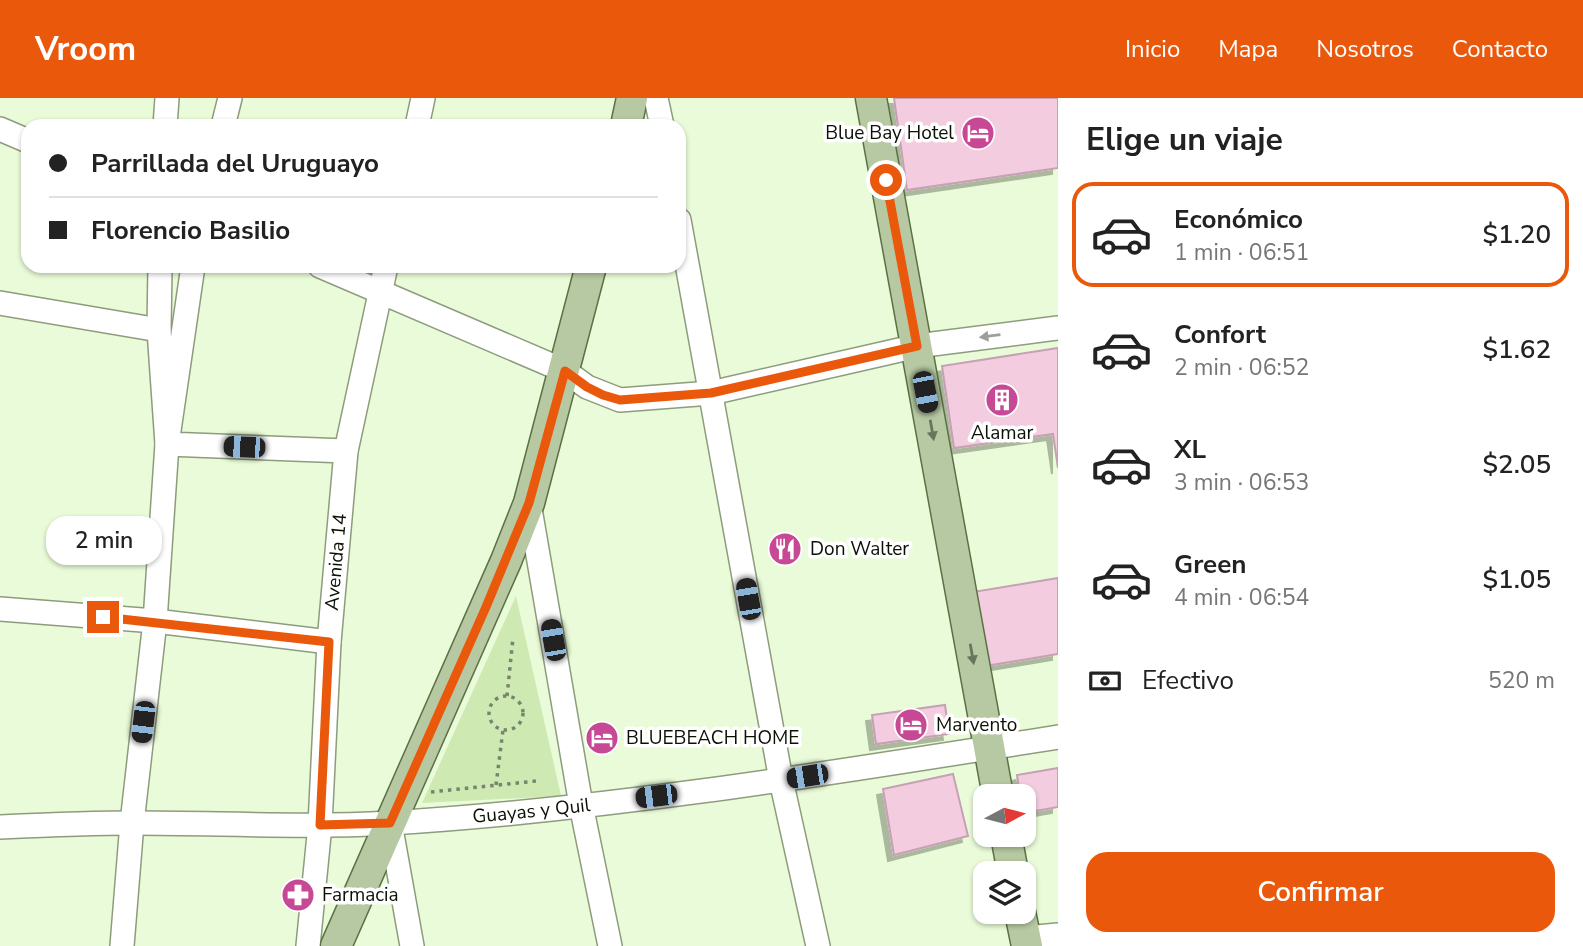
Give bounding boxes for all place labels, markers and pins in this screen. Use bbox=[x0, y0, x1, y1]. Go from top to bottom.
hotel icon: Blue Bay Hotel bbox=[959, 114, 997, 152]
place label: Blue Bay Hotel bbox=[825, 120, 954, 146]
building icon: Alamar bbox=[983, 381, 1021, 419]
place label: Alamar bbox=[971, 420, 1034, 446]
restaurant icon: Don Walter bbox=[766, 530, 804, 568]
place label: Don Walter bbox=[810, 536, 909, 562]
hotel icon: Marvento bbox=[892, 706, 930, 744]
place label: Marvento bbox=[936, 712, 1017, 738]
hotel icon: BLUEBEACH HOME bbox=[583, 719, 621, 757]
place label: BLUEBEACH HOME bbox=[626, 725, 799, 751]
pharmacy icon: Farmacia bbox=[279, 876, 317, 914]
place label: Farmacia bbox=[322, 882, 399, 908]

